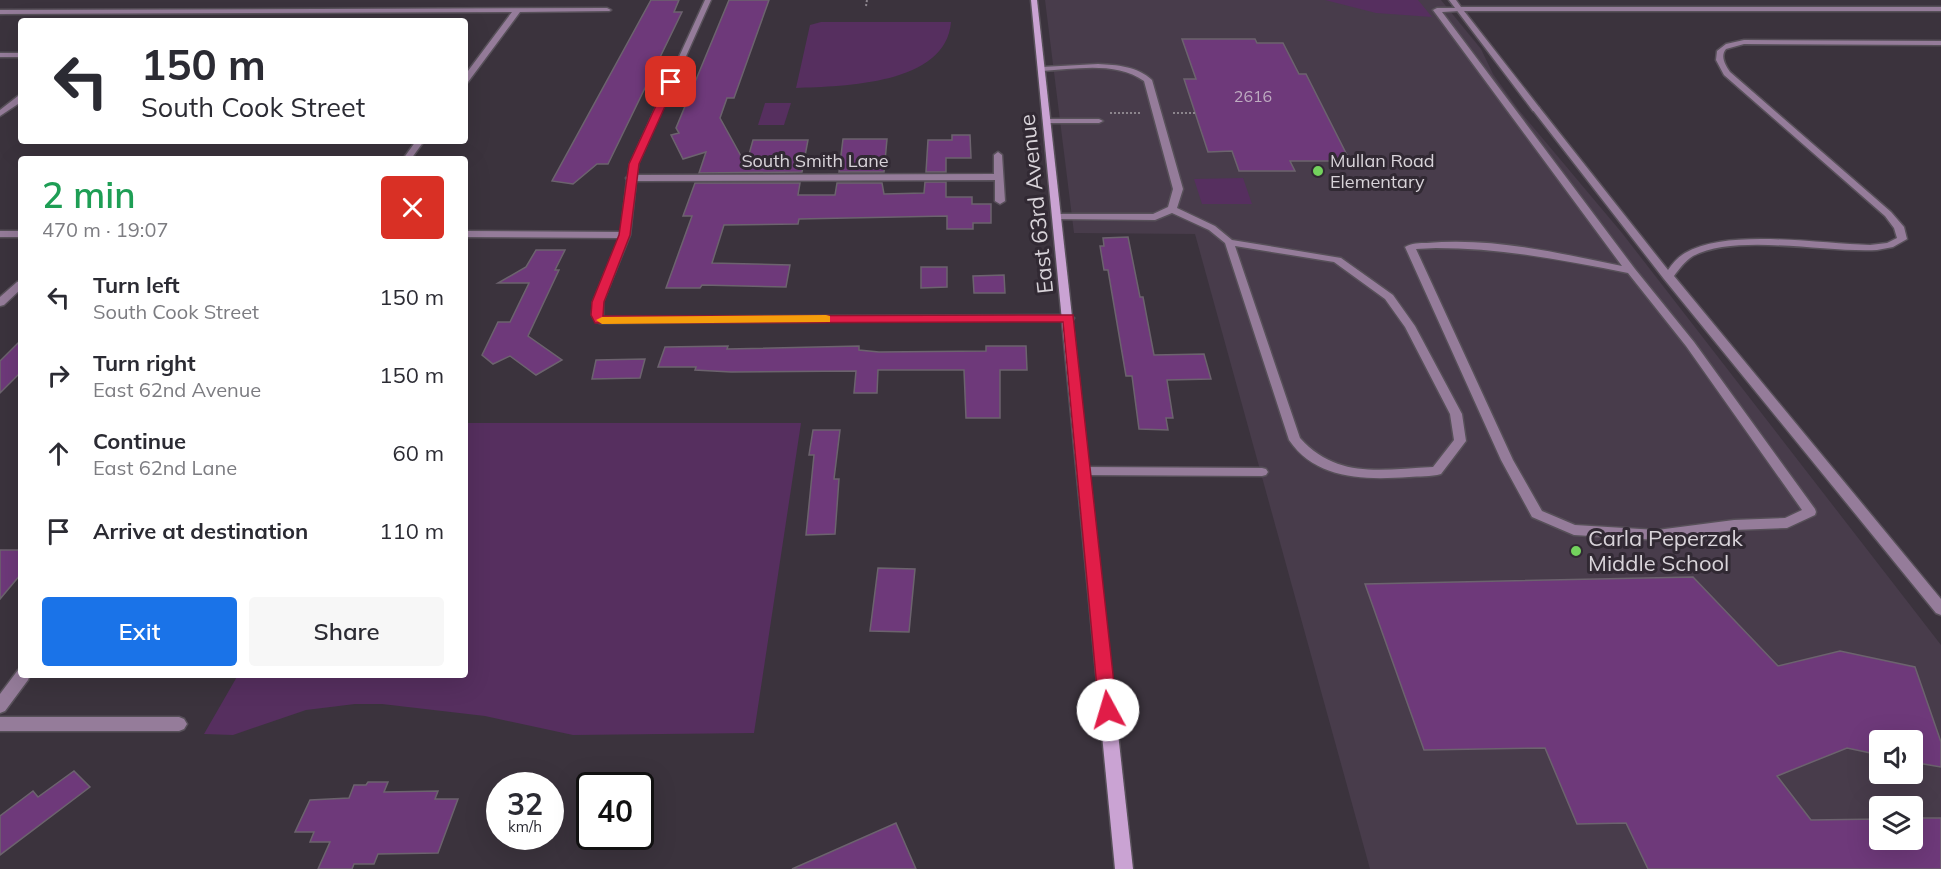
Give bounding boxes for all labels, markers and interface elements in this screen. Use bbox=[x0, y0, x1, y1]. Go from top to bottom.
text: 150 m bbox=[141, 38, 266, 91]
icon: left bbox=[42, 42, 120, 120]
pin bbox=[645, 56, 696, 107]
icon: arrive bbox=[654, 65, 687, 98]
house number: 2616 bbox=[1234, 86, 1272, 106]
text: South Cook Street bbox=[141, 90, 365, 124]
street label: East 63rd Avenue bbox=[1013, 113, 1059, 295]
street label: South Smith Lane bbox=[741, 149, 889, 172]
place label: Mullan Road Elementary bbox=[1330, 149, 1435, 193]
marker: Mullan Road Elementary bbox=[1311, 164, 1325, 178]
text: 2 min bbox=[42, 172, 136, 217]
button: close bbox=[381, 176, 444, 239]
text: 470 m · 19:07 bbox=[42, 217, 168, 242]
text: Turn left bbox=[93, 271, 180, 299]
icon: left bbox=[42, 281, 75, 314]
text: 150 m bbox=[379, 283, 444, 311]
text: South Cook Street bbox=[93, 299, 259, 324]
text: Turn right bbox=[93, 349, 196, 377]
icon: right bbox=[42, 359, 75, 392]
text: 150 m bbox=[379, 361, 444, 389]
text: East 62nd Avenue bbox=[93, 377, 261, 402]
text: Continue bbox=[93, 427, 186, 455]
icon: ahead bbox=[42, 437, 75, 470]
text: 60 m bbox=[393, 439, 444, 467]
text: East 62nd Lane bbox=[93, 455, 237, 480]
icon: arrive bbox=[42, 515, 75, 548]
text: Arrive at destination bbox=[93, 517, 308, 545]
text: 110 m bbox=[379, 517, 444, 545]
place label: Carla Peperzak Middle School bbox=[1588, 524, 1744, 577]
marker: Carla Peperzak Middle School bbox=[1569, 544, 1583, 558]
button: Exit bbox=[42, 597, 237, 666]
button: Share bbox=[249, 597, 444, 666]
position arrow bbox=[1076, 678, 1140, 742]
map controls bbox=[1869, 730, 1923, 850]
button: sound bbox=[1869, 730, 1923, 784]
speed limit sign: 40 bbox=[576, 772, 654, 850]
text: 32 bbox=[507, 785, 543, 823]
button: layers bbox=[1869, 796, 1923, 850]
text: km/h bbox=[508, 817, 542, 836]

